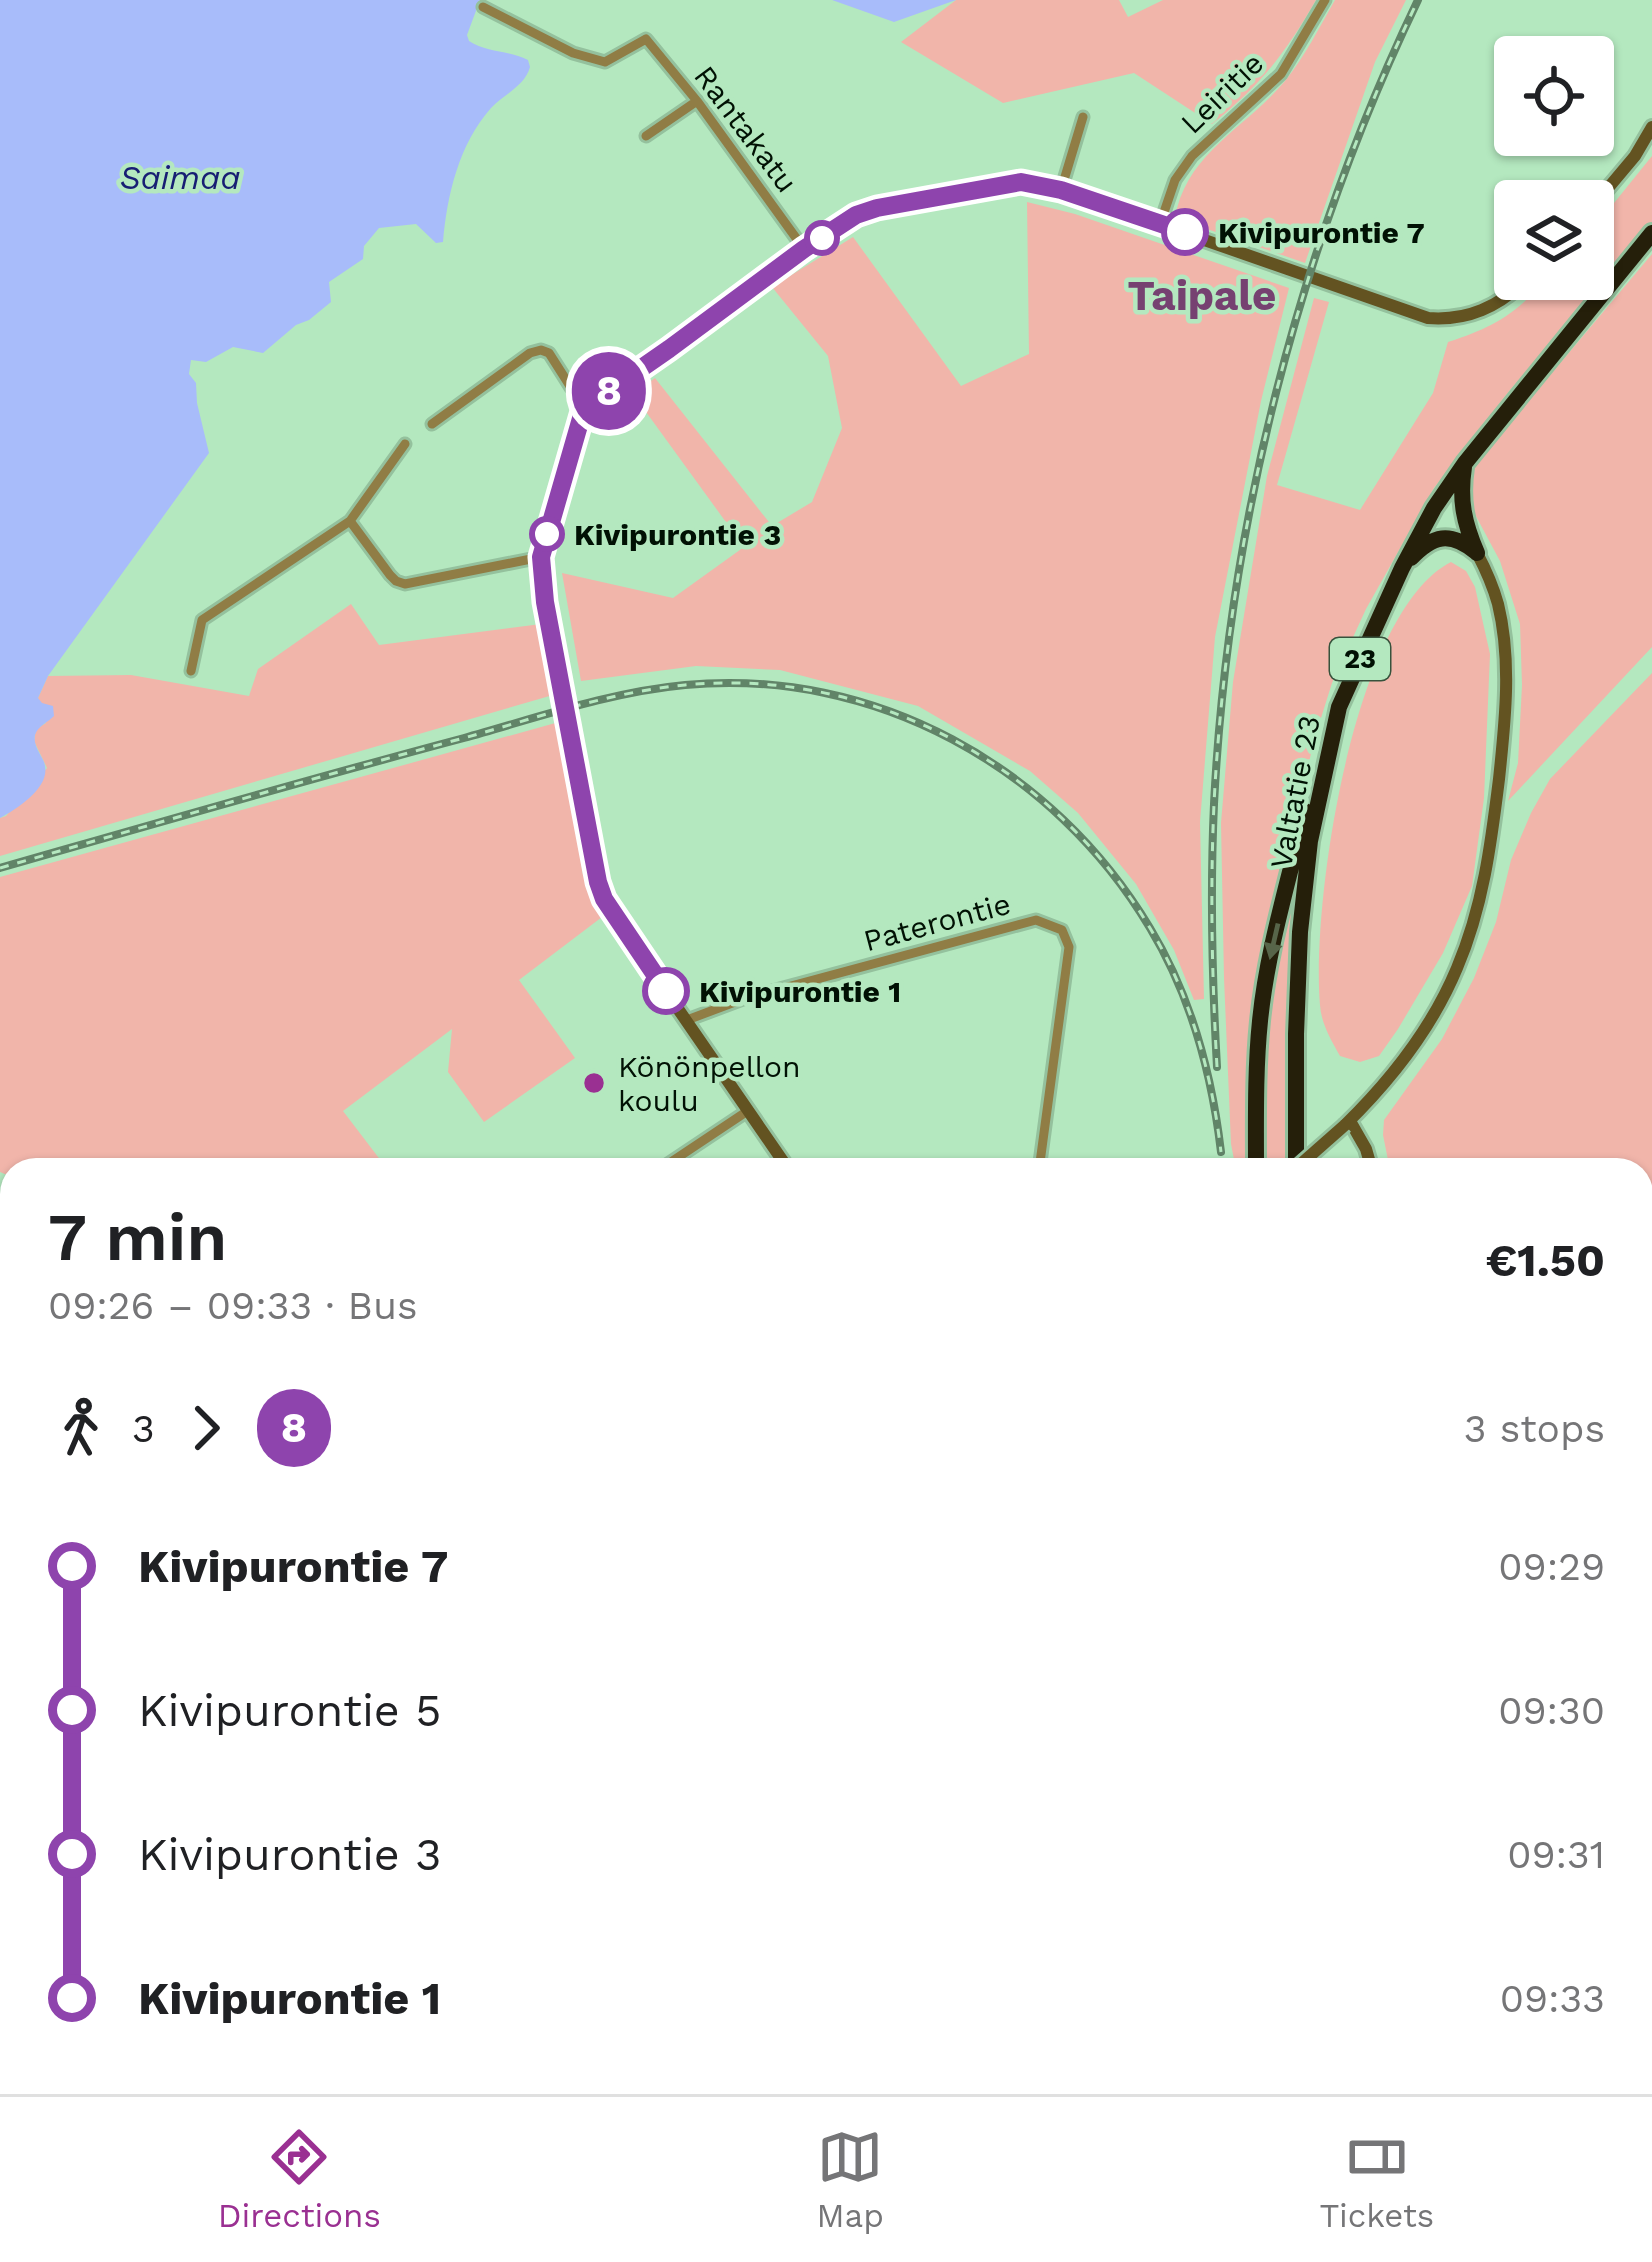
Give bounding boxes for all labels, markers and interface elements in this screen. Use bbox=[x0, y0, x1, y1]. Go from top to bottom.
map controls bbox=[1494, 36, 1614, 300]
button: locate bbox=[1494, 36, 1614, 156]
street label: Leiritie bbox=[1174, 45, 1270, 141]
street label: Rantakatu bbox=[687, 59, 805, 199]
water label: Saimaa bbox=[119, 158, 241, 197]
button: layers bbox=[1494, 180, 1614, 300]
marker: Kivipurontie 7 bbox=[1163, 210, 1207, 254]
place label: Kivipurontie 7 bbox=[1218, 215, 1425, 250]
unlabelled marker bbox=[806, 222, 838, 254]
district label: Taipale bbox=[1128, 271, 1276, 320]
line badge: 8 bbox=[570, 352, 648, 430]
text: 8 bbox=[596, 366, 622, 415]
place label: Kivipurontie 3 bbox=[574, 517, 781, 552]
marker: Kivipurontie 3 bbox=[531, 518, 563, 550]
road number: 23 bbox=[1330, 638, 1390, 680]
street label: Valtatie 23 bbox=[1263, 712, 1327, 872]
street label: Paterontie bbox=[860, 886, 1014, 958]
one-way arrow bbox=[1264, 923, 1283, 960]
marker: Kivipurontie 1 bbox=[644, 969, 688, 1013]
place label: Kivipurontie 1 bbox=[699, 974, 901, 1009]
place label: Könönpellon koulu bbox=[618, 1049, 801, 1118]
marker: Könönpellon koulu bbox=[581, 1070, 607, 1096]
text: 7 min bbox=[48, 1199, 227, 1276]
text: €1.50 bbox=[1486, 1234, 1605, 1287]
text: 09:26 – 09:33 · Bus bbox=[48, 1283, 418, 1328]
icon: walk bbox=[48, 1395, 114, 1461]
icon: forward bbox=[173, 1395, 239, 1461]
text: 8 bbox=[281, 1403, 307, 1452]
text: 3 bbox=[132, 1406, 155, 1451]
text: 3 stops bbox=[1464, 1406, 1605, 1451]
text: Kivipurontie 7 bbox=[138, 1540, 448, 1593]
text: 09:29 bbox=[1498, 1544, 1605, 1589]
text: Kivipurontie 5 bbox=[138, 1684, 441, 1737]
text: 09:30 bbox=[1498, 1688, 1605, 1733]
text: Kivipurontie 3 bbox=[138, 1828, 441, 1881]
text: 09:31 bbox=[1507, 1832, 1605, 1877]
text: Kivipurontie 1 bbox=[138, 1972, 441, 2025]
text: 09:33 bbox=[1500, 1976, 1605, 2021]
tab: Directions bbox=[218, 2124, 381, 2235]
tab: Map bbox=[817, 2124, 884, 2235]
tab: Tickets bbox=[1320, 2124, 1434, 2235]

